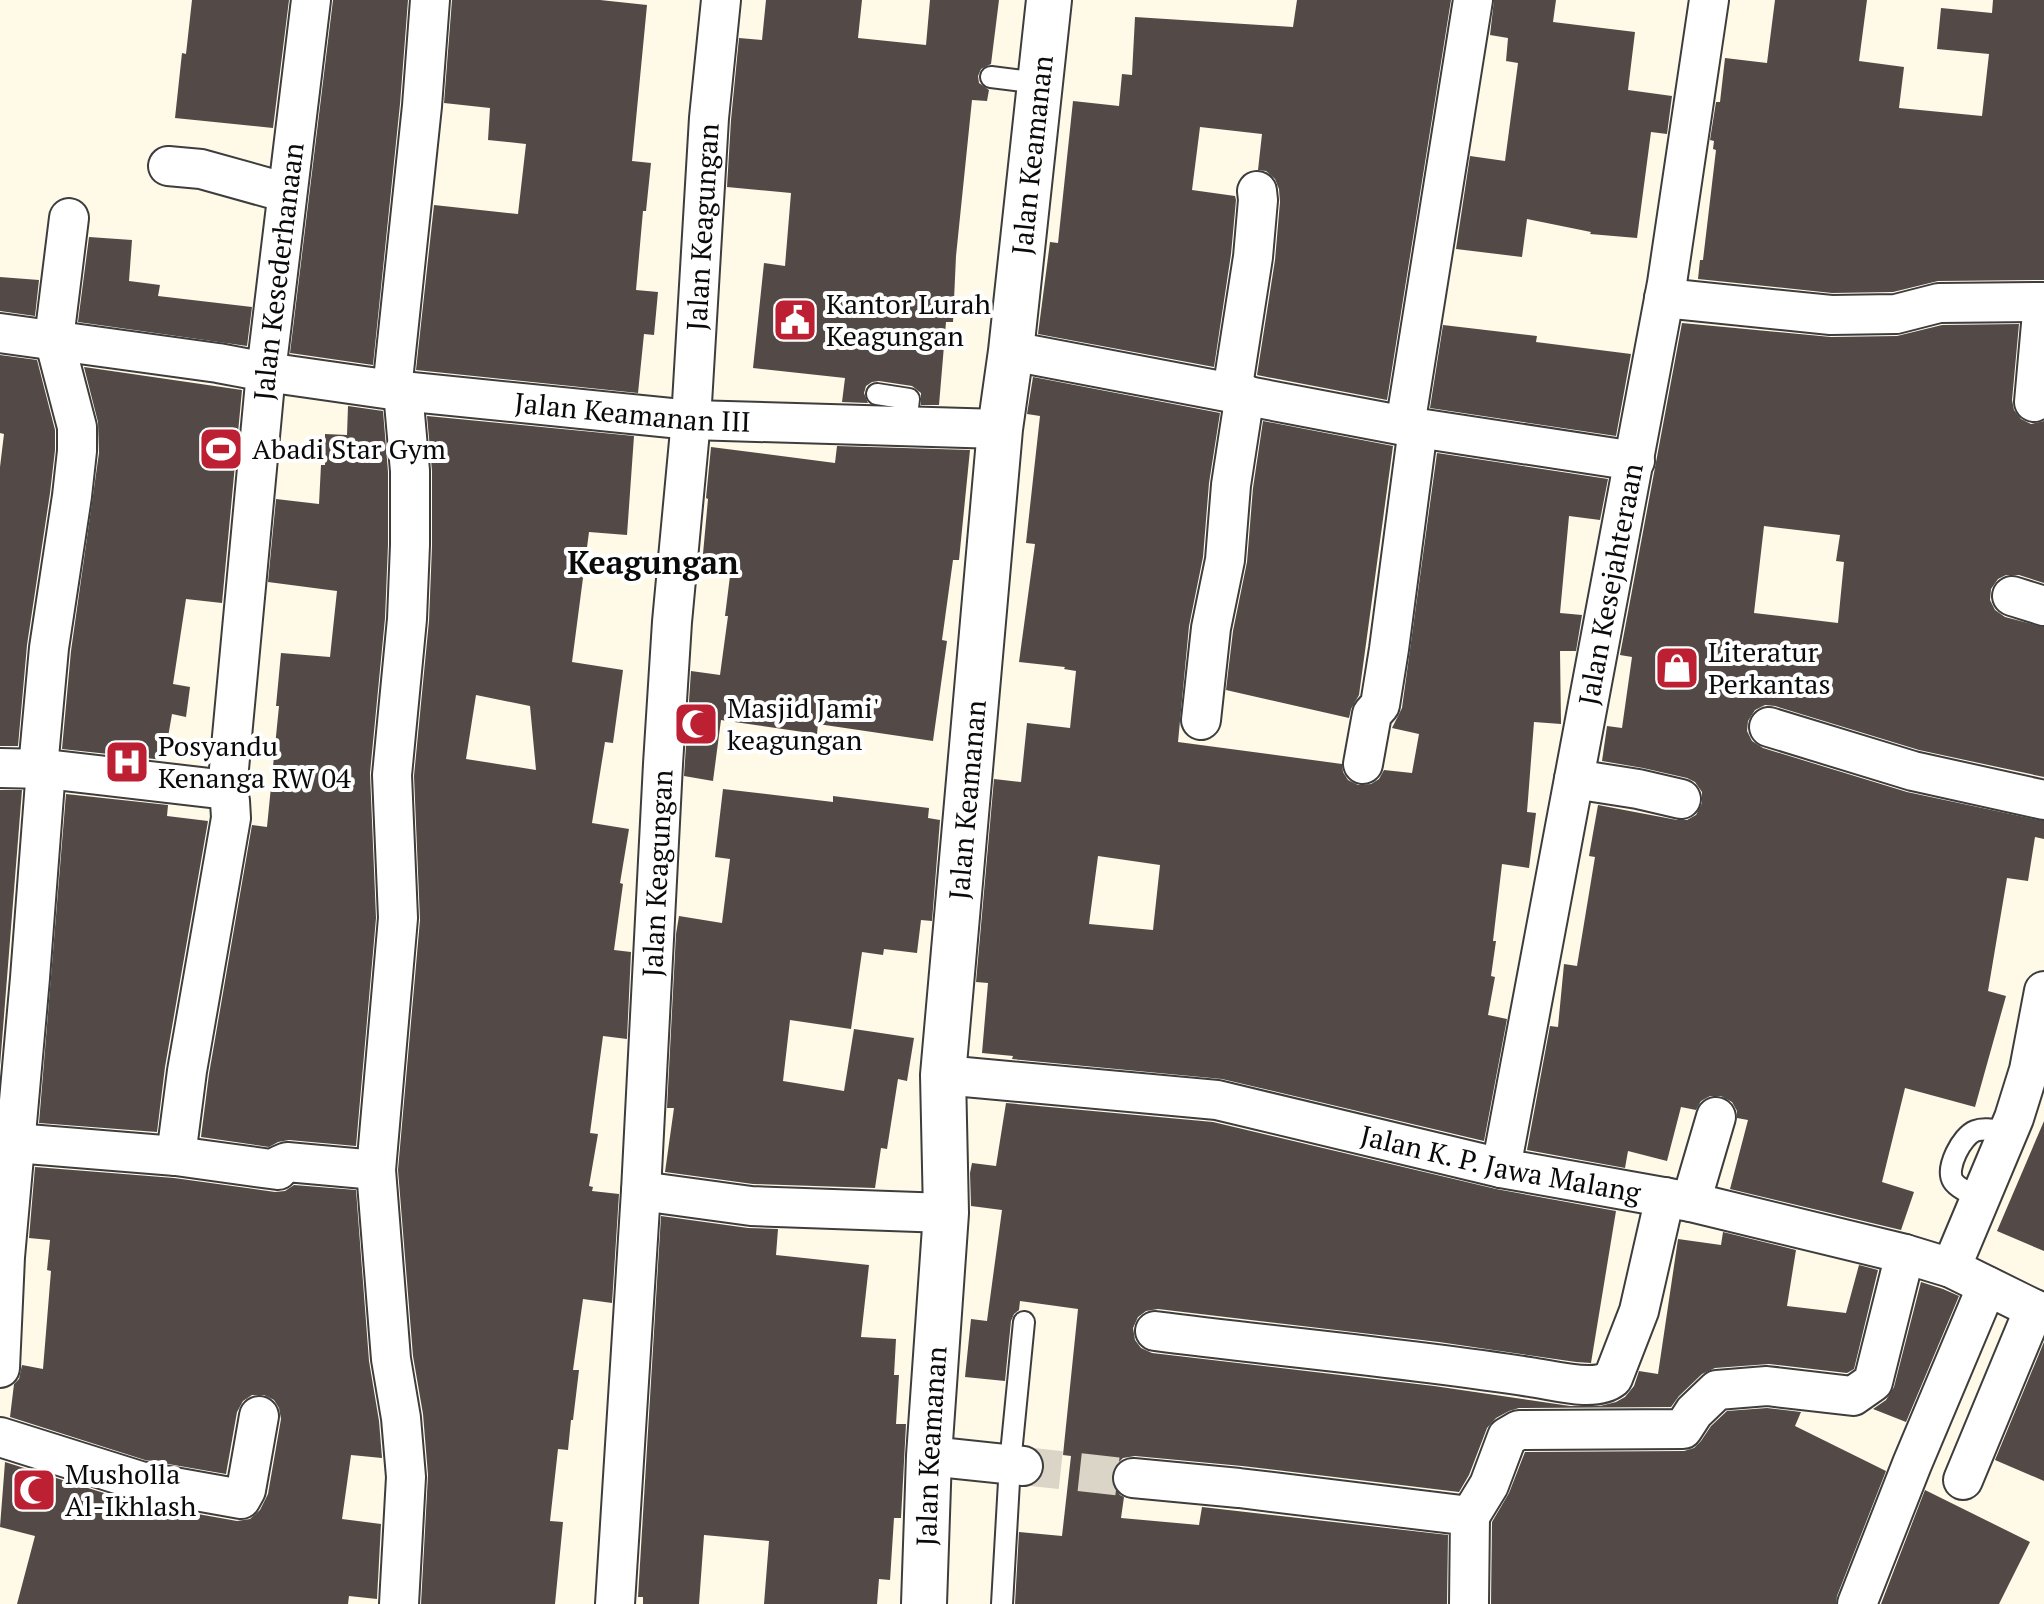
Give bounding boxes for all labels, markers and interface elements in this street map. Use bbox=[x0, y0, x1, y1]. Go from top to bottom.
street label: Jalan Keamanan bbox=[1003, 53, 1061, 257]
street label: Jalan Keagungan bbox=[677, 122, 727, 332]
street label: Jalan Kesederhanaan bbox=[244, 140, 312, 402]
place label: Kantor Lurah Keagungan bbox=[826, 285, 991, 354]
public building icon: Kantor Lurah Keagungan bbox=[771, 296, 819, 344]
street label: Jalan Keamanan III bbox=[513, 383, 751, 440]
sports icon: Abadi Star Gym bbox=[197, 425, 245, 473]
place label: Abadi Star Gym bbox=[252, 430, 446, 467]
street label: Jalan Kesejahteraan bbox=[1569, 460, 1651, 708]
district label: Keagungan bbox=[567, 541, 739, 583]
place label: Literatur Perkantas bbox=[1708, 633, 1831, 702]
shop icon: Literatur Perkantas bbox=[1653, 644, 1701, 692]
place label: Masjid Jami' keagungan bbox=[727, 689, 879, 758]
street label: Jalan Keamanan bbox=[940, 698, 994, 901]
mosque icon: Masjid Jami' keagungan bbox=[672, 700, 720, 748]
place label: Posyandu Kenanga RW 04 bbox=[158, 727, 351, 796]
hospital icon: Posyandu Kenanga RW 04 bbox=[103, 738, 151, 786]
street label: Jalan Keagungan bbox=[633, 768, 681, 978]
street label: Jalan K. P. Jawa Malang bbox=[1357, 1116, 1645, 1211]
street label: Jalan Keamanan bbox=[907, 1344, 955, 1547]
place label: Musholla Al-Ikhlash bbox=[65, 1455, 196, 1524]
mosque icon: Musholla Al-Ikhlash bbox=[10, 1466, 58, 1514]

